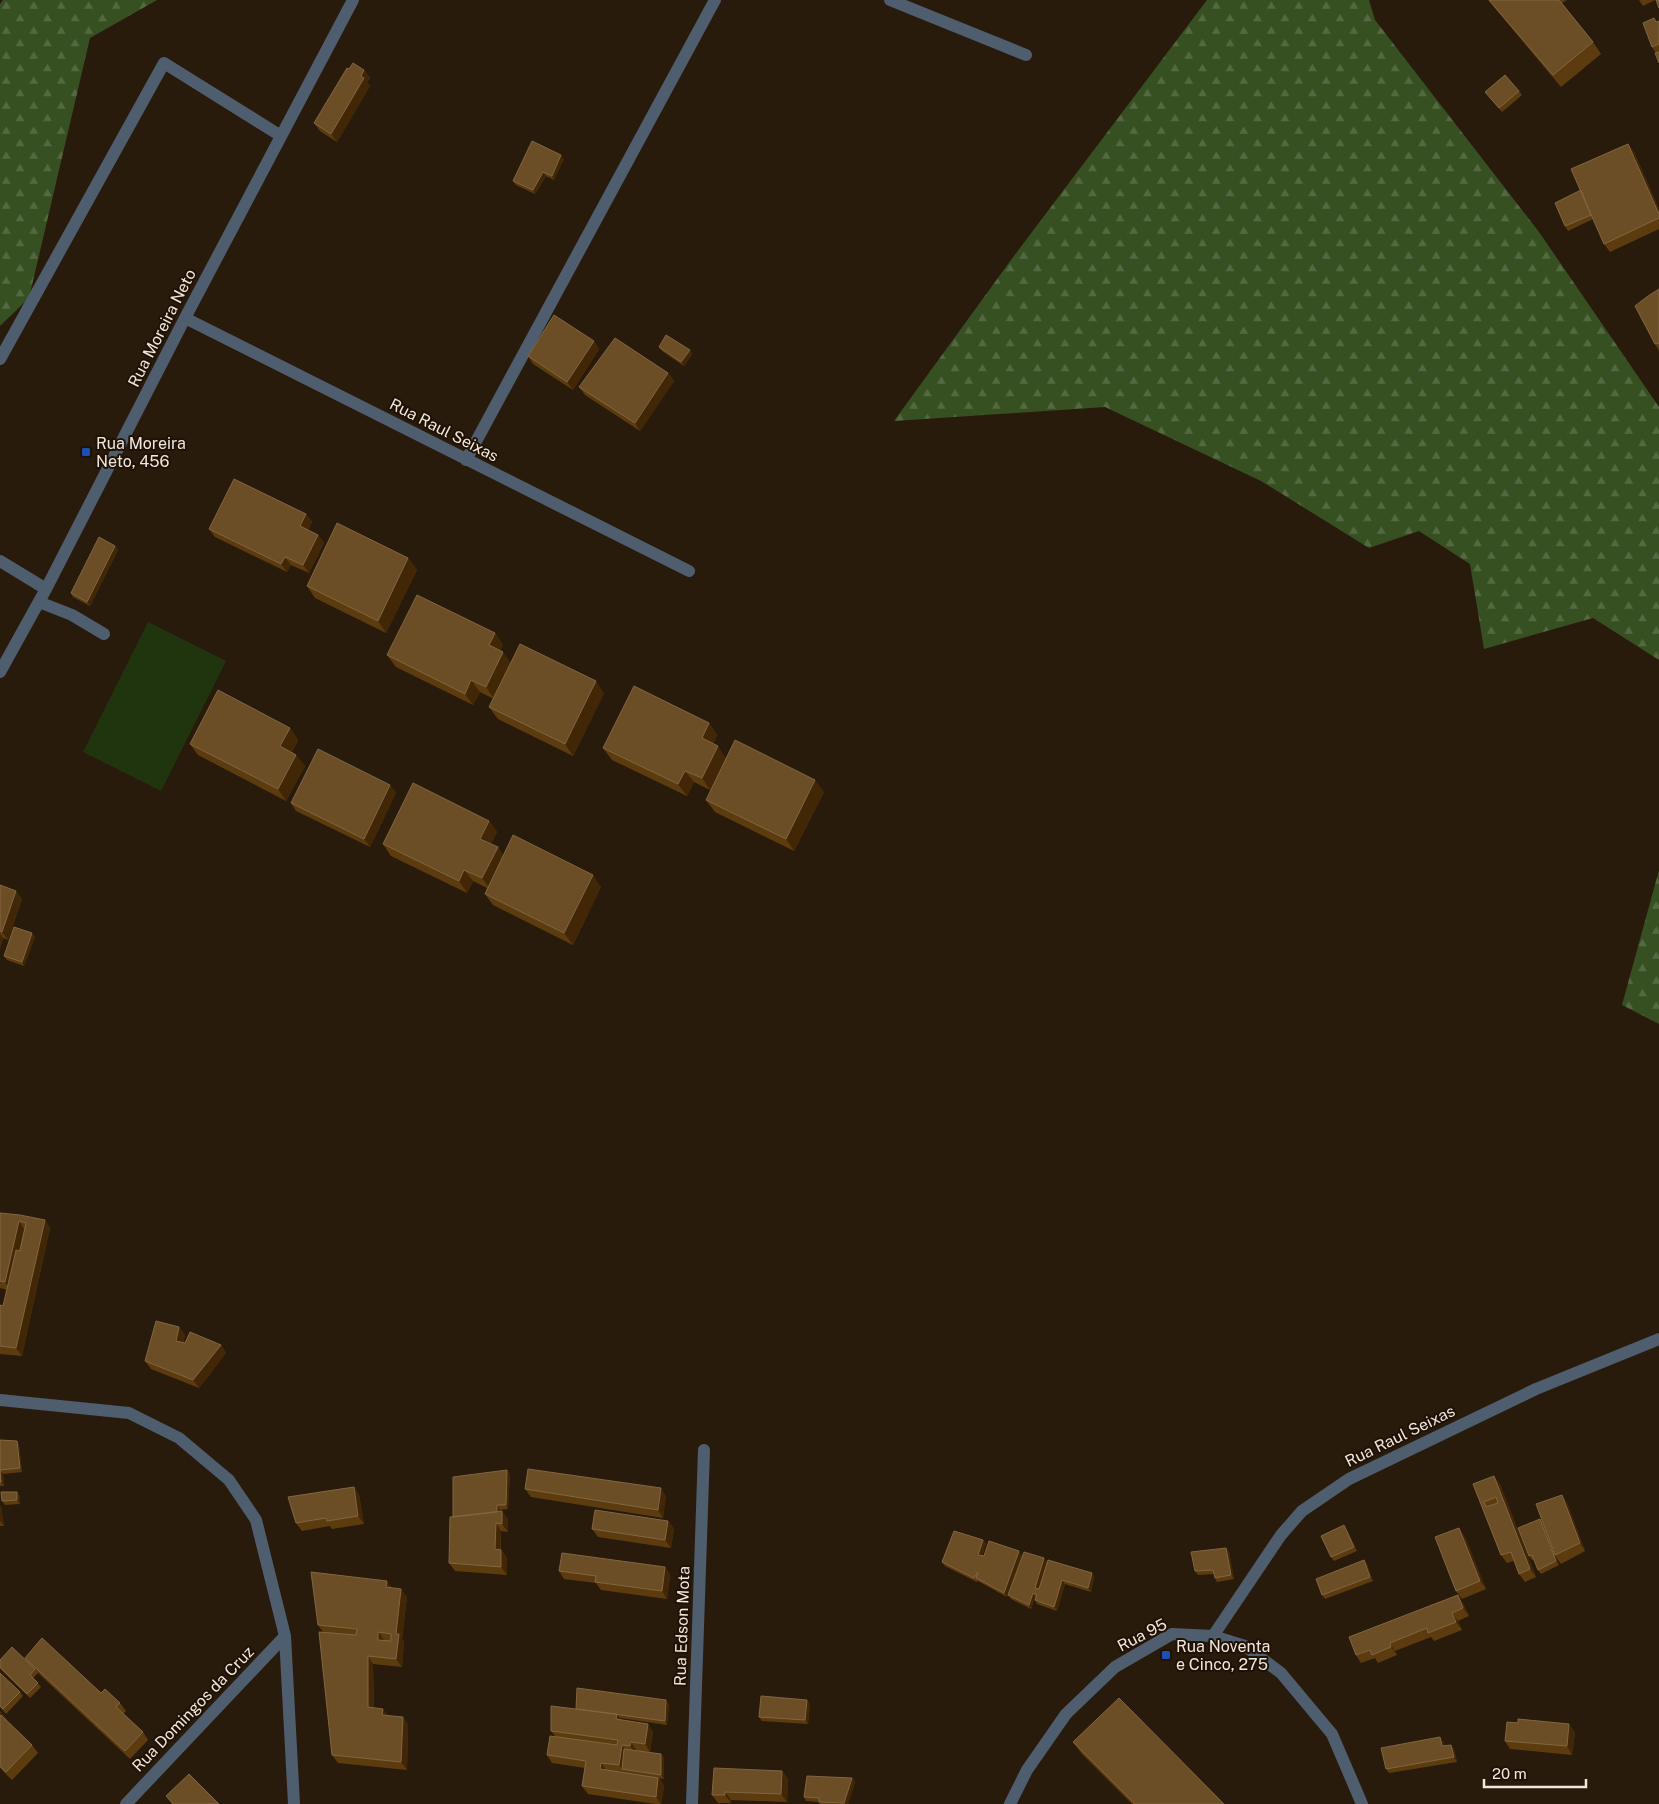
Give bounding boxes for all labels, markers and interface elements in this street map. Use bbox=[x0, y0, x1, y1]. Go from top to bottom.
street label: Rua Moreira Neto bbox=[124, 266, 200, 390]
street label: Rua Raul Seixas bbox=[386, 394, 502, 466]
place label: Rua Moreira Neto, 456 bbox=[96, 434, 186, 471]
marker: Rua Moreira Neto, 456 bbox=[80, 446, 92, 458]
street label: Rua Raul Seixas bbox=[1342, 1401, 1458, 1471]
street label: Rua Edson Mota bbox=[670, 1566, 694, 1686]
street label: Rua 95 bbox=[1114, 1615, 1170, 1655]
place label: Rua Noventa e Cinco, 275 bbox=[1176, 1637, 1270, 1674]
street label: Rua Domingos da Cruz bbox=[128, 1642, 258, 1776]
marker: Rua Noventa e Cinco, 275 bbox=[1160, 1649, 1172, 1661]
scale bar bbox=[1484, 1756, 1586, 1788]
text: 20 m bbox=[1492, 1765, 1527, 1782]

